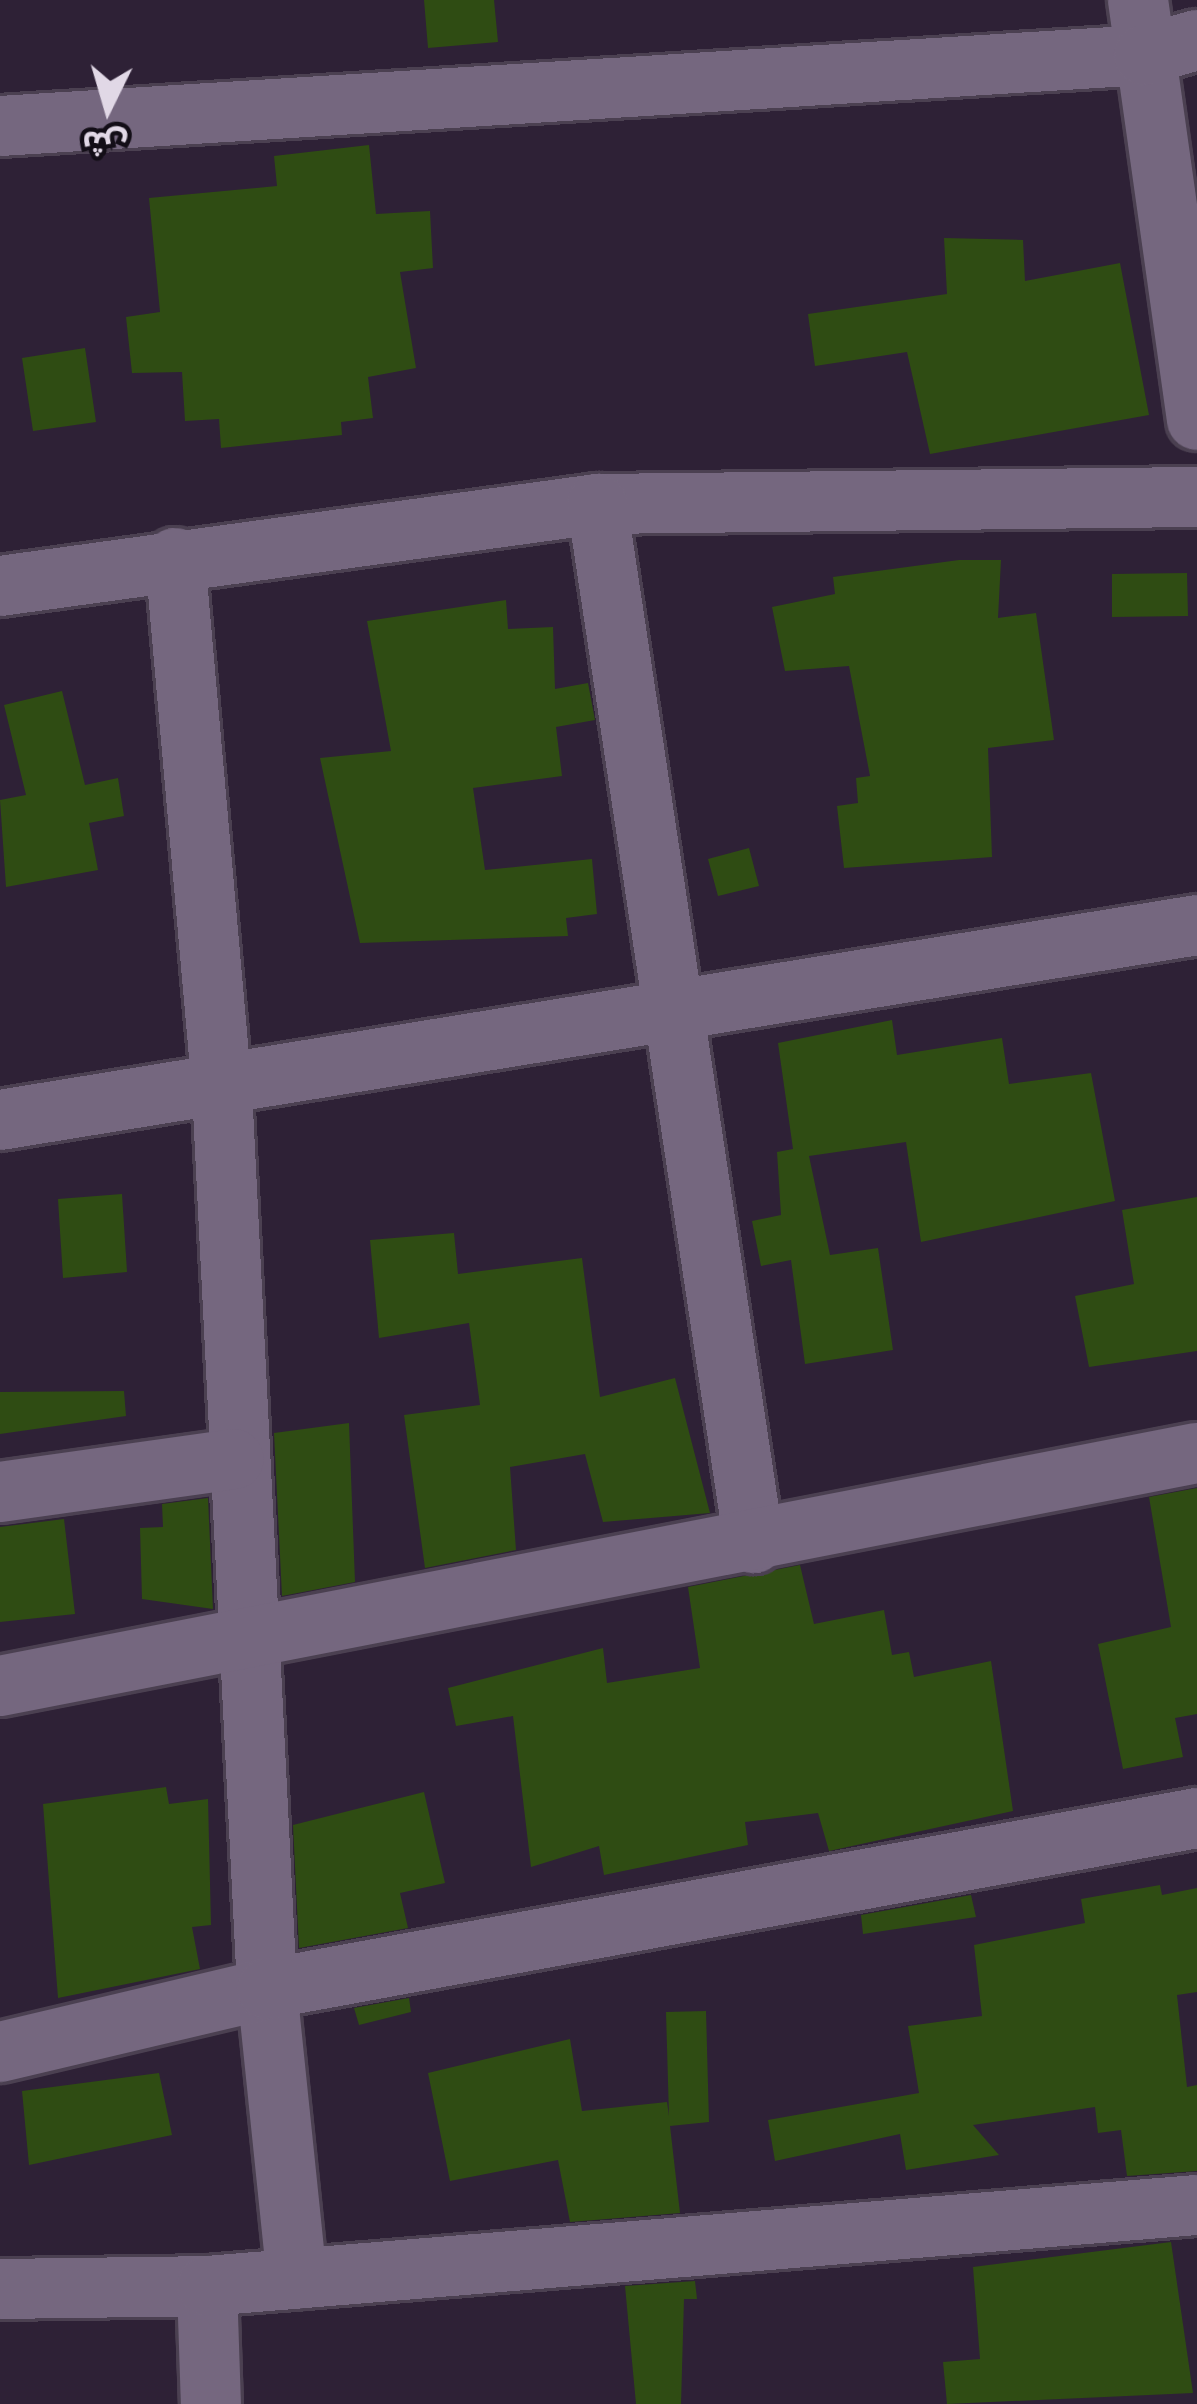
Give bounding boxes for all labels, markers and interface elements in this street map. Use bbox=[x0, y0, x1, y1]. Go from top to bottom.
north arrow bbox=[48, 48, 168, 168]
text: ش bbox=[81, 124, 129, 165]

